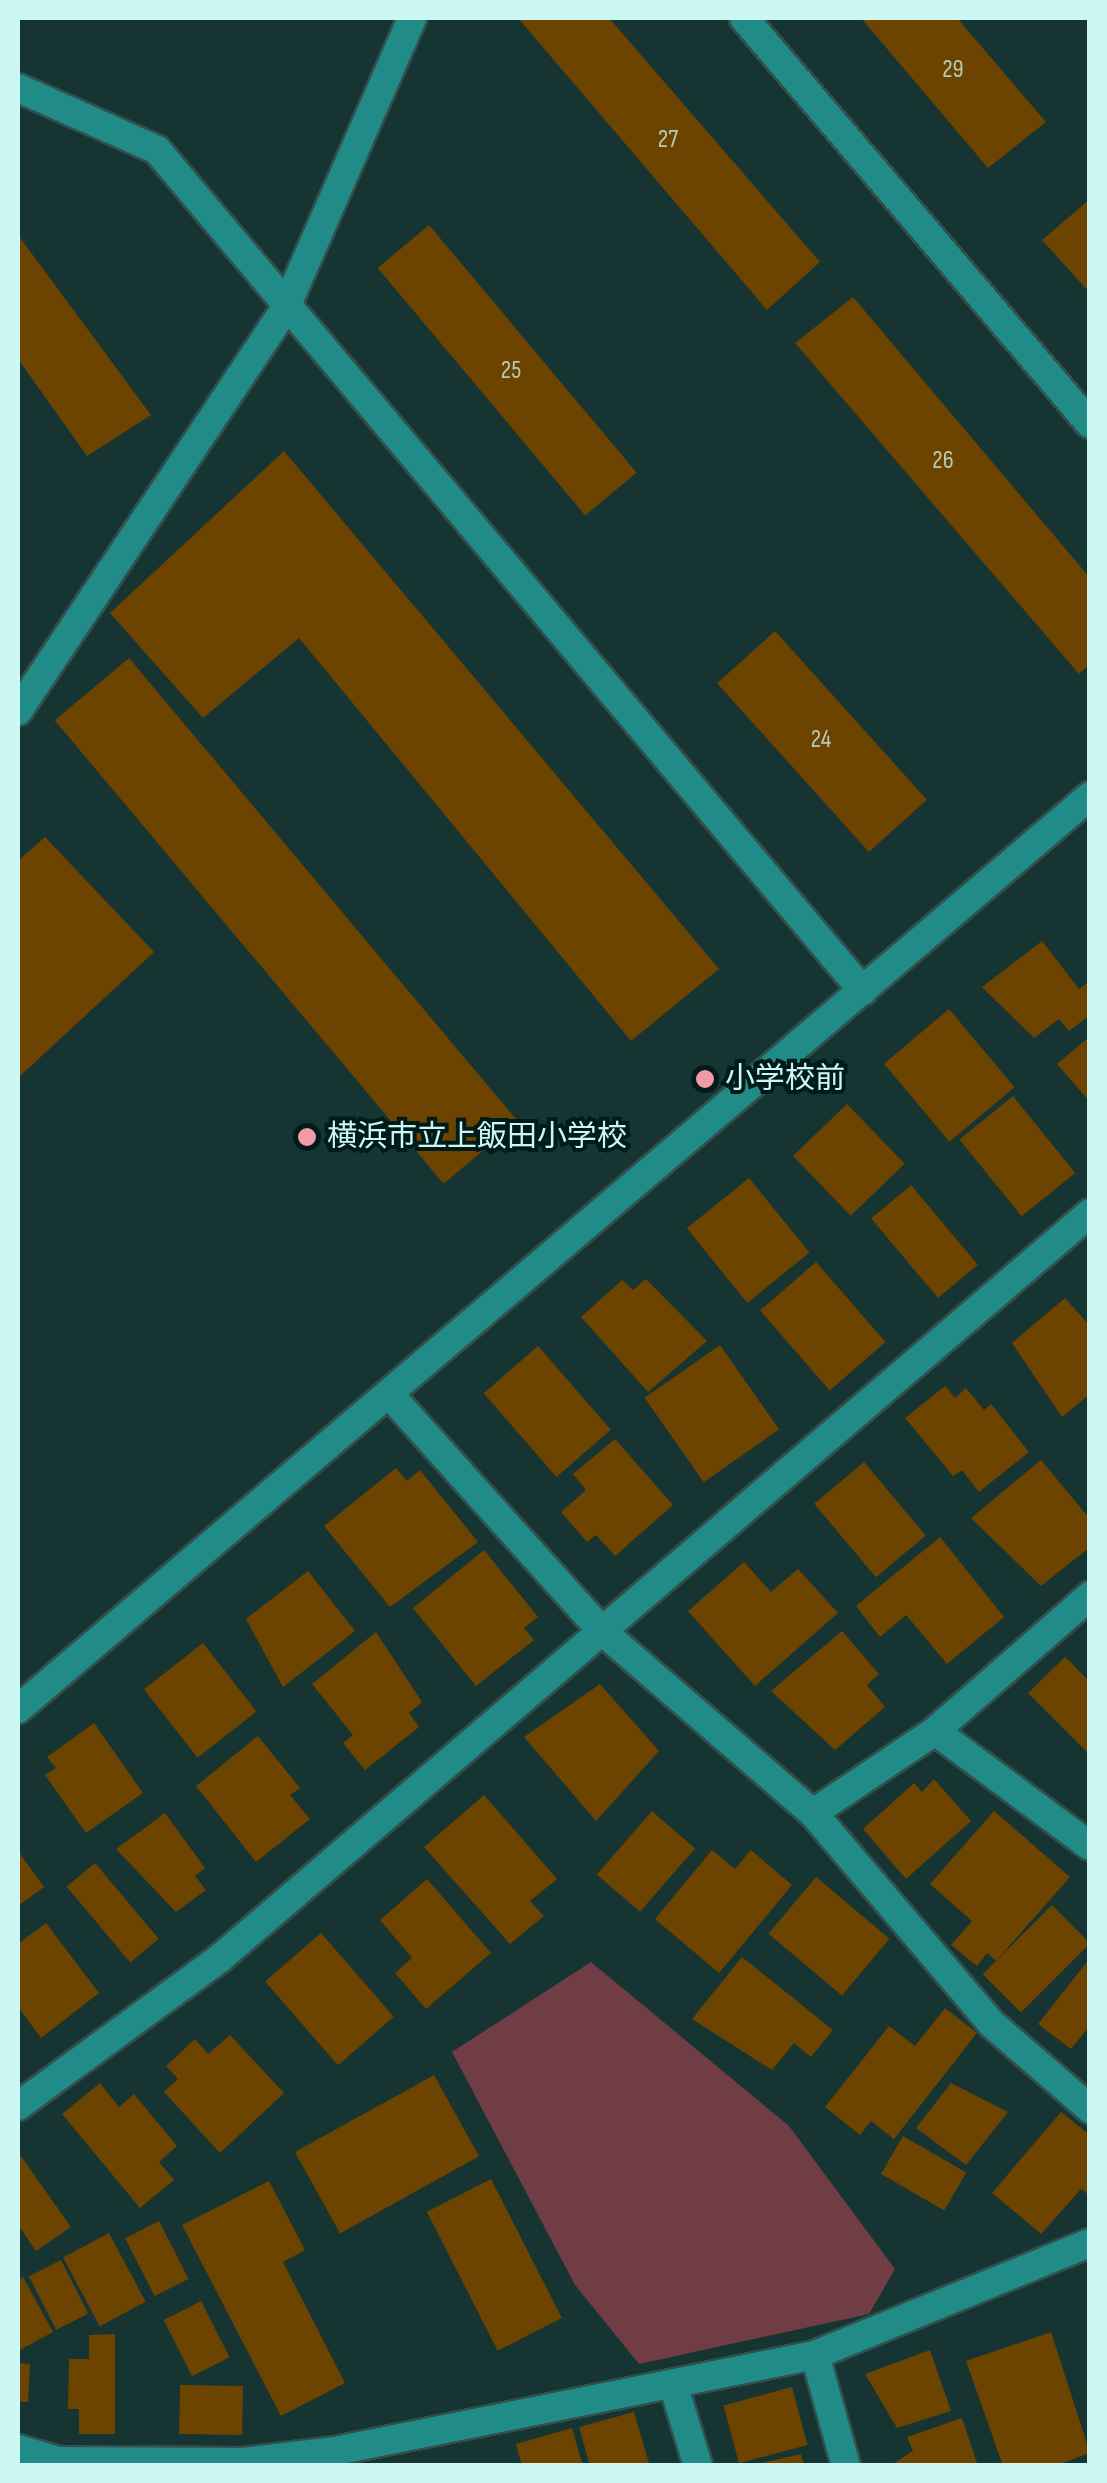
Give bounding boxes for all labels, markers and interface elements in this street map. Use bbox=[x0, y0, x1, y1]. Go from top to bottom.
house number: 29 bbox=[942, 55, 964, 85]
house number: 27 bbox=[658, 125, 678, 155]
house number: 25 bbox=[501, 356, 521, 386]
house number: 26 bbox=[932, 446, 954, 476]
house number: 24 bbox=[811, 725, 831, 755]
place label: 小学校前 bbox=[725, 1061, 845, 1097]
marker: 小学校前 bbox=[694, 1068, 716, 1090]
place label: 横浜市立上飯田小学校 bbox=[327, 1119, 627, 1155]
marker: 横浜市立上飯田小学校 bbox=[296, 1126, 318, 1148]

